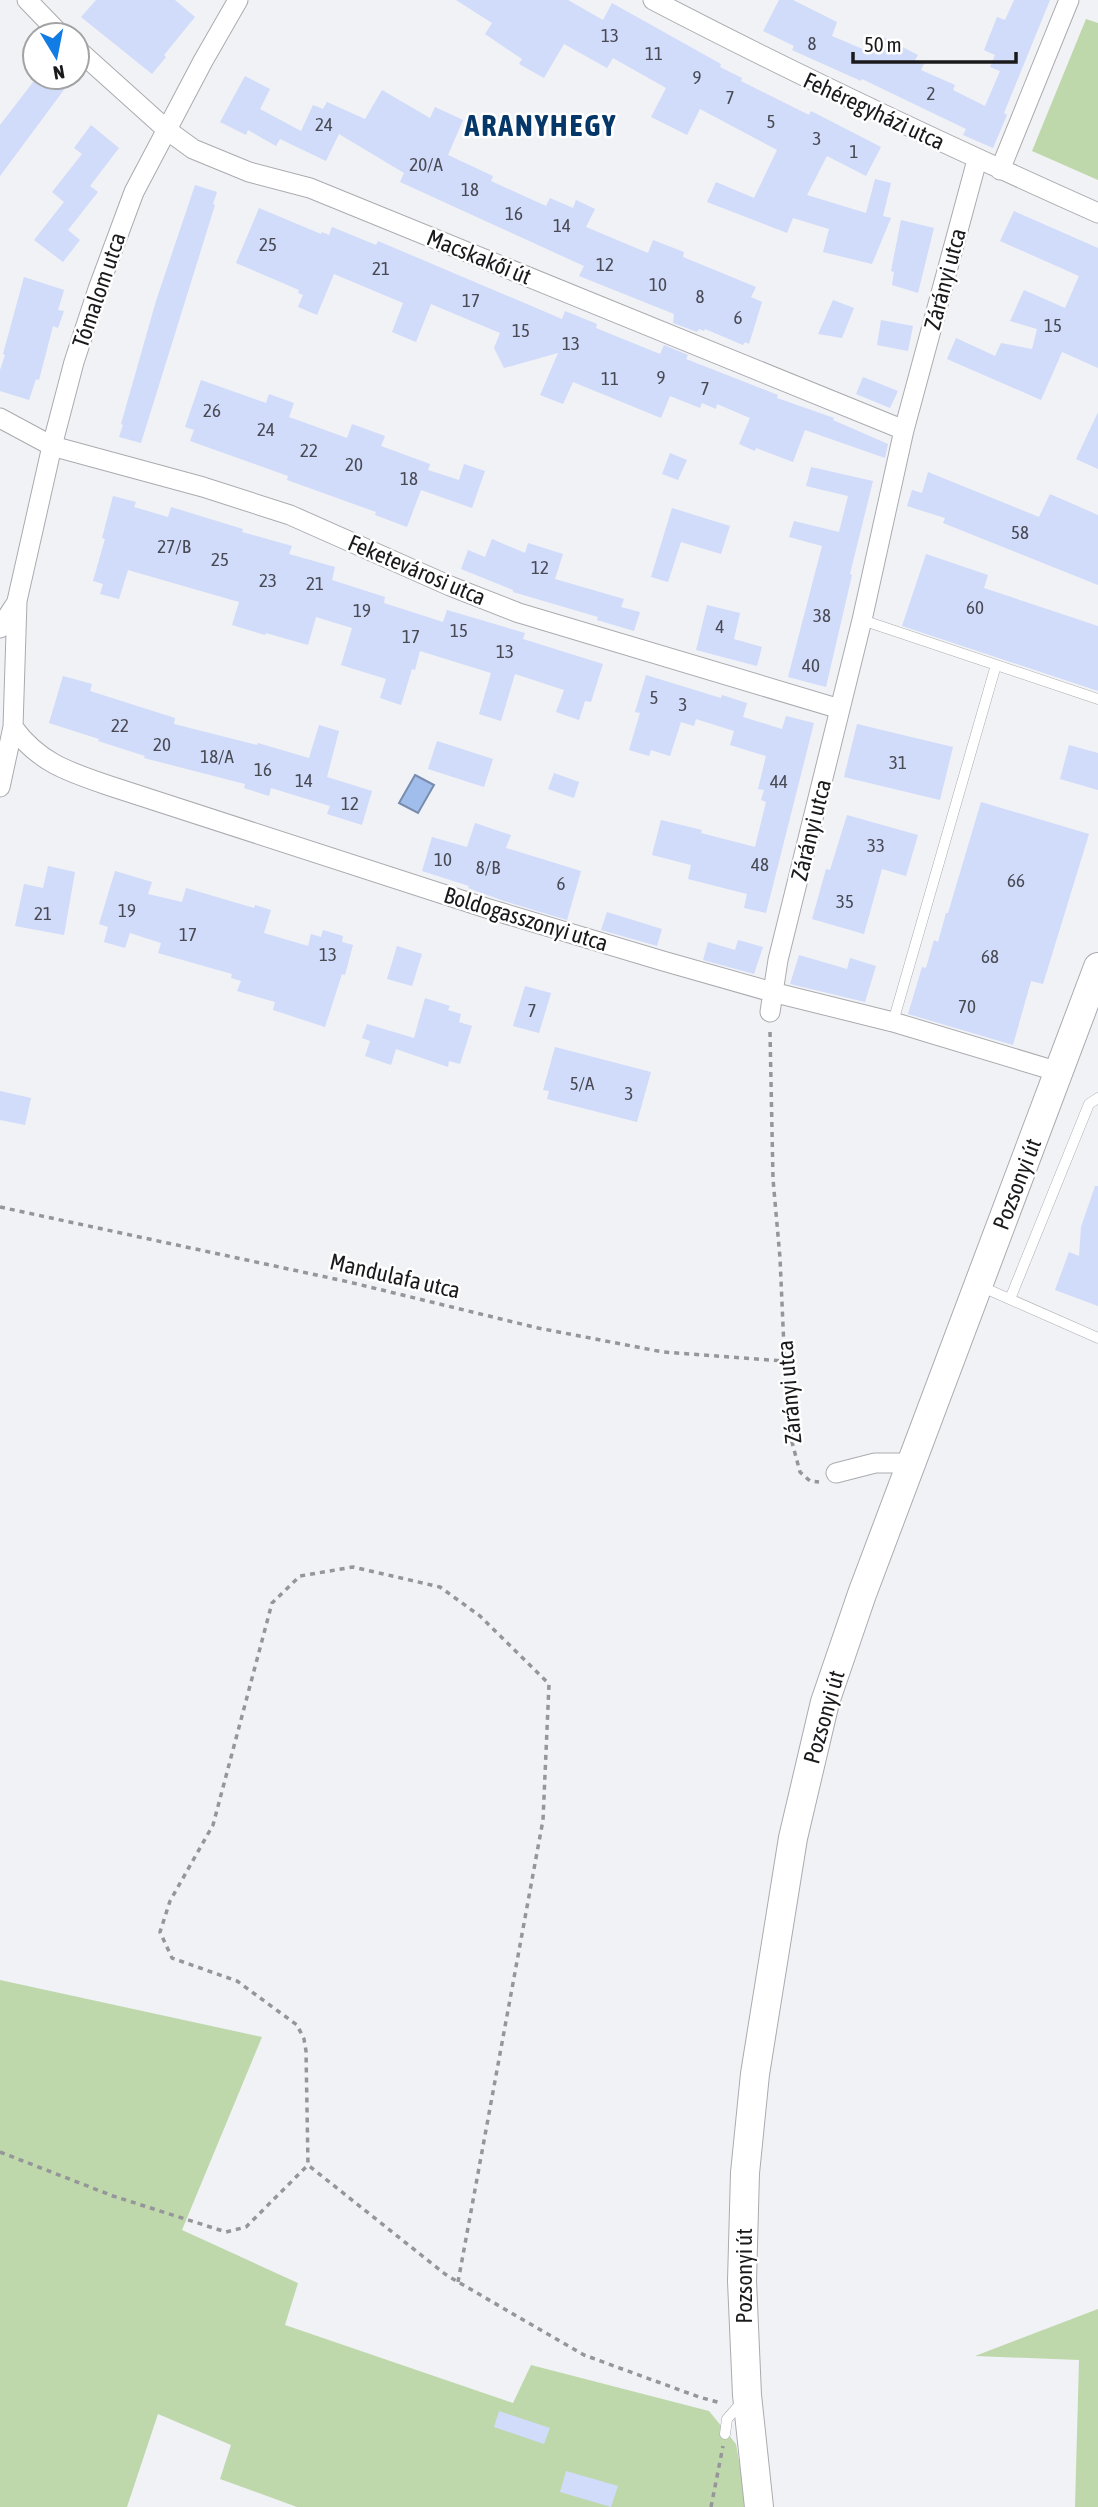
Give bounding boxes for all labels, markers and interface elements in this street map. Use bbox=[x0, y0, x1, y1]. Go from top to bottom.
north arrow bbox=[21, 21, 91, 91]
scale bar bbox=[853, 21, 1016, 65]
house number: 13 bbox=[601, 24, 619, 46]
house number: 8 bbox=[808, 32, 817, 54]
text: 50 m bbox=[864, 32, 902, 56]
house number: 11 bbox=[645, 42, 663, 64]
text: N bbox=[52, 61, 66, 85]
house number: 9 bbox=[693, 66, 702, 88]
street label: Fehéregyházi utca bbox=[799, 67, 949, 155]
house number: 2 bbox=[927, 82, 935, 104]
house number: 7 bbox=[726, 86, 734, 108]
district label: ARANYHEGY bbox=[464, 108, 617, 142]
house number: 5 bbox=[767, 110, 775, 132]
house number: 24 bbox=[315, 113, 333, 135]
house number: 3 bbox=[813, 127, 821, 149]
house number: 1 bbox=[850, 140, 858, 162]
house number: 20/A bbox=[409, 153, 443, 175]
house number: 18 bbox=[461, 178, 479, 200]
house number: 16 bbox=[505, 202, 523, 224]
house number: 14 bbox=[553, 214, 571, 236]
street label: Macskakői út bbox=[423, 224, 535, 290]
street label: Zárányi utca bbox=[919, 225, 971, 333]
street label: Tómalom utca bbox=[67, 229, 131, 351]
house number: 25 bbox=[259, 233, 277, 255]
house number: 12 bbox=[596, 253, 614, 275]
house number: 21 bbox=[372, 257, 390, 279]
house number: 10 bbox=[649, 273, 667, 295]
house number: 8 bbox=[696, 285, 705, 307]
house number: 17 bbox=[462, 289, 480, 311]
house number: 6 bbox=[734, 306, 743, 328]
house number: 15 bbox=[1044, 314, 1062, 336]
house number: 15 bbox=[512, 319, 530, 341]
house number: 13 bbox=[562, 332, 580, 354]
house number: 9 bbox=[657, 366, 666, 388]
house number: 11 bbox=[601, 367, 619, 389]
house number: 7 bbox=[701, 377, 709, 399]
house number: 26 bbox=[203, 399, 221, 421]
house number: 24 bbox=[257, 418, 275, 440]
house number: 22 bbox=[300, 439, 318, 461]
house number: 20 bbox=[345, 453, 363, 475]
house number: 18 bbox=[400, 467, 418, 489]
house number: 58 bbox=[1011, 521, 1029, 543]
street label: Feketevárosi utca bbox=[344, 529, 490, 611]
house number: 27/B bbox=[157, 535, 191, 557]
house number: 25 bbox=[211, 548, 229, 570]
house number: 12 bbox=[531, 556, 549, 578]
house number: 23 bbox=[259, 569, 277, 591]
house number: 21 bbox=[306, 572, 324, 594]
house number: 60 bbox=[966, 596, 984, 618]
house number: 19 bbox=[353, 599, 371, 621]
house number: 38 bbox=[813, 604, 831, 626]
house number: 4 bbox=[716, 615, 725, 637]
house number: 15 bbox=[450, 619, 468, 641]
house number: 17 bbox=[402, 625, 420, 647]
house number: 13 bbox=[496, 640, 514, 662]
house number: 40 bbox=[802, 654, 820, 676]
house number: 5 bbox=[650, 686, 658, 708]
house number: 3 bbox=[679, 693, 687, 715]
house number: 22 bbox=[111, 714, 129, 736]
house number: 20 bbox=[153, 733, 171, 755]
house number: 18/A bbox=[200, 745, 234, 767]
house number: 31 bbox=[889, 751, 907, 773]
house number: 16 bbox=[254, 758, 272, 780]
house number: 14 bbox=[295, 769, 313, 791]
house number: 44 bbox=[770, 770, 788, 792]
street label: Zárányi utca bbox=[786, 776, 836, 884]
house number: 12 bbox=[341, 792, 359, 814]
house number: 33 bbox=[867, 834, 885, 856]
house number: 10 bbox=[434, 848, 452, 870]
house number: 48 bbox=[751, 853, 769, 875]
house number: 8/B bbox=[476, 856, 500, 878]
house number: 66 bbox=[1007, 869, 1025, 891]
house number: 6 bbox=[557, 872, 566, 894]
street label: Boldogasszonyi utca bbox=[441, 882, 611, 956]
house number: 35 bbox=[836, 890, 854, 912]
house number: 19 bbox=[118, 899, 136, 921]
house number: 21 bbox=[34, 902, 52, 924]
house number: 17 bbox=[179, 923, 197, 945]
house number: 13 bbox=[319, 943, 337, 965]
house number: 68 bbox=[981, 945, 999, 967]
house number: 70 bbox=[958, 995, 976, 1017]
house number: 7 bbox=[528, 999, 536, 1021]
house number: 5/A bbox=[570, 1072, 595, 1094]
house number: 3 bbox=[625, 1082, 633, 1104]
street label: Pozsonyi út bbox=[988, 1135, 1046, 1233]
street label: Mandulafa utca bbox=[327, 1248, 463, 1304]
street label: Zárányi utca bbox=[772, 1339, 806, 1445]
street label: Pozsonyi út bbox=[798, 1667, 850, 1767]
street label: Pozsonyi út bbox=[731, 2228, 757, 2324]

